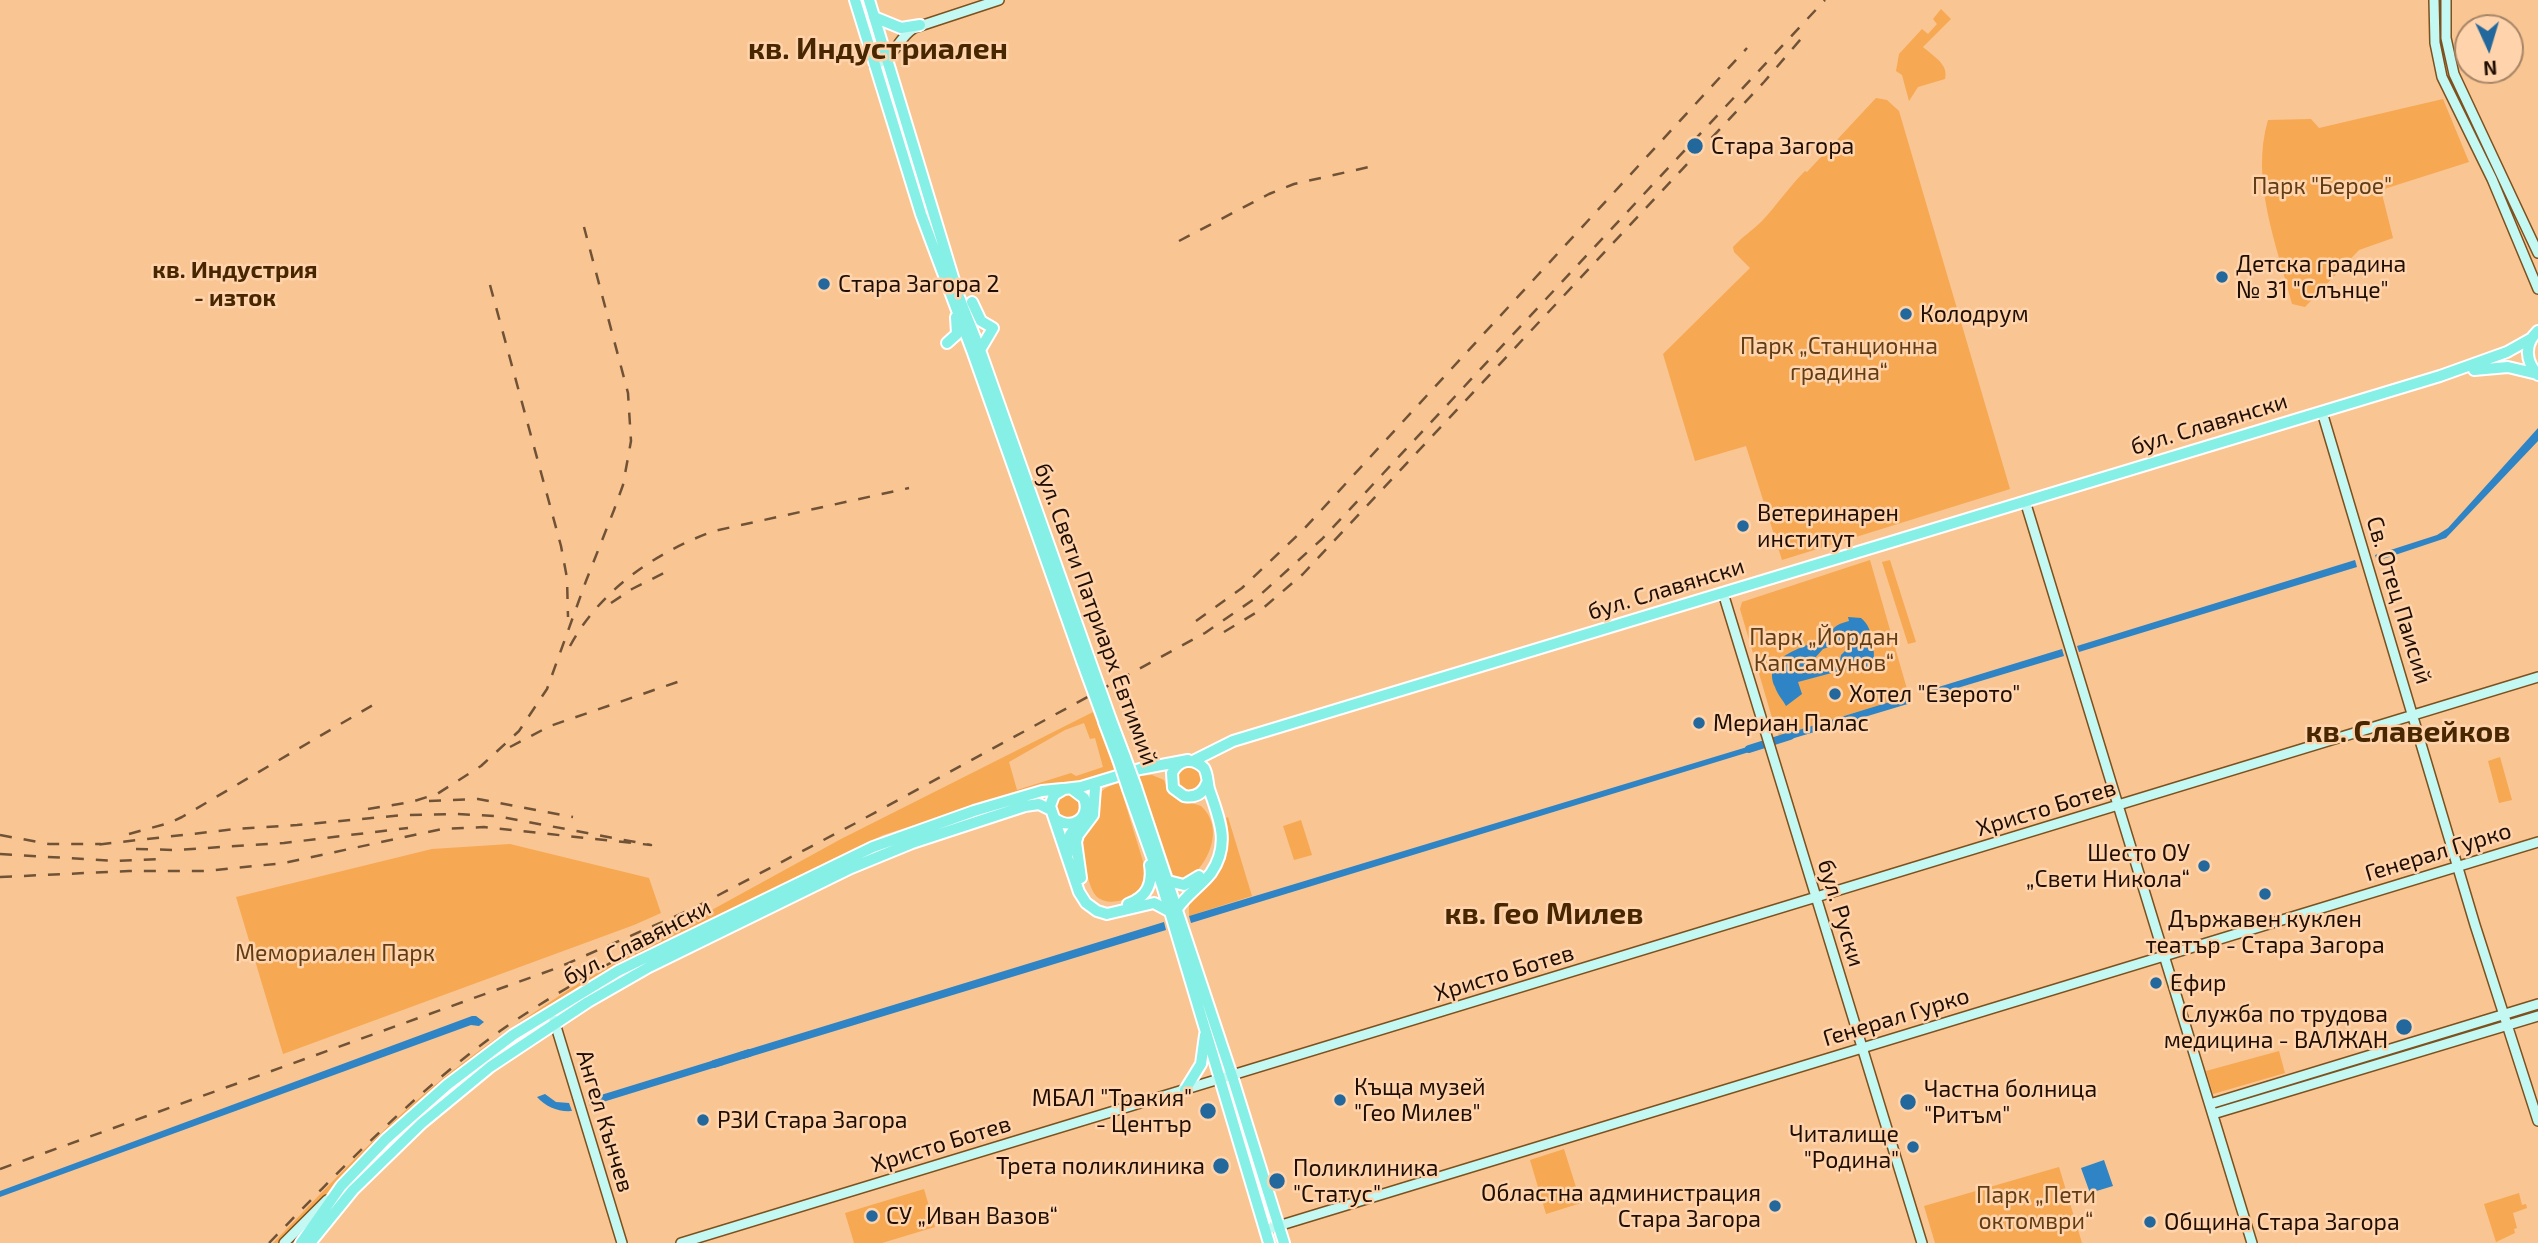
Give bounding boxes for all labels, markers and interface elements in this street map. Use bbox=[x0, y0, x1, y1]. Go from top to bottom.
north arrow bbox=[2454, 14, 2524, 84]
district label: кв. Индустриален bbox=[748, 31, 1008, 67]
text: N bbox=[2483, 57, 2498, 80]
place label: Стара Загора bbox=[1711, 132, 1854, 160]
marker: Стара Загора bbox=[1685, 136, 1705, 156]
park label: Парк "Берое" bbox=[2252, 172, 2392, 200]
place label: Детска градина № 31 "Слънце" bbox=[2236, 250, 2406, 304]
district label: кв. Индустрия - изток bbox=[152, 256, 318, 312]
marker: Детска градина № 31 "Слънце" bbox=[2214, 269, 2230, 285]
place label: Стара Загора 2 bbox=[838, 270, 999, 298]
marker: Стара Загора 2 bbox=[816, 276, 832, 292]
place label: Колодрум bbox=[1920, 300, 2029, 328]
marker: Колодрум bbox=[1898, 306, 1914, 322]
park label: Парк „Станционна градина“ bbox=[1740, 332, 1938, 386]
street label: бул. Славянски bbox=[2127, 387, 2291, 461]
street label: бул. Свети Патриарх Евтимий bbox=[1028, 459, 1164, 769]
place label: Ветеринарен институт bbox=[1757, 499, 1899, 553]
street label: Св. Отец Паисий bbox=[2360, 513, 2438, 687]
marker: Ветеринарен институт bbox=[1735, 518, 1751, 534]
street label: бул. Славянски bbox=[1584, 552, 1748, 626]
park label: Парк „Йордан Капсамунов“ bbox=[1749, 623, 1899, 677]
place label: Хотел "Езерото" bbox=[1849, 680, 2020, 708]
marker: Хотел "Езерото" bbox=[1827, 686, 1843, 702]
place label: Мериан Палас bbox=[1713, 709, 1869, 737]
district label: кв. Славейков bbox=[2306, 714, 2510, 750]
marker: Мериан Палас bbox=[1691, 715, 1707, 731]
street label: Христо Ботев bbox=[1973, 774, 2119, 842]
street label: Генерал Гурко bbox=[2361, 817, 2515, 887]
place label: Шесто ОУ „Свети Никола“ bbox=[2026, 839, 2190, 893]
street label: бул. Руски bbox=[1812, 856, 1870, 970]
marker: Шесто ОУ „Свети Никола“ bbox=[2196, 858, 2212, 874]
marker: Държавен куклен театър - Стара Загора bbox=[2257, 886, 2273, 902]
street label: бул. Славянски bbox=[558, 893, 716, 991]
district label: кв. Гео Милев bbox=[1445, 896, 1643, 932]
place label: Държавен куклен театър - Стара Загора bbox=[2145, 905, 2385, 959]
park label: Мемориален Парк bbox=[235, 939, 435, 967]
street label: Христо Ботев bbox=[1431, 939, 1577, 1007]
place label: Ефир bbox=[2170, 969, 2226, 997]
marker: Ефир bbox=[2148, 975, 2164, 991]
street label: Генерал Гурко bbox=[1819, 982, 1973, 1052]
place label: Служба по трудова медицина - ВАЛЖАН bbox=[2164, 1000, 2388, 1054]
marker: Служба по трудова медицина - ВАЛЖАН bbox=[2394, 1017, 2414, 1037]
street label: Ангел Кънчев bbox=[570, 1047, 640, 1195]
place label: Къща музей "Гео Милев" bbox=[1354, 1073, 1486, 1127]
place label: Частна болница "Ритъм" bbox=[1924, 1075, 2097, 1129]
place label: МБАЛ "Тракия" - Център bbox=[1032, 1084, 1192, 1138]
marker: Къща музей "Гео Милев" bbox=[1332, 1092, 1348, 1108]
marker: Частна болница "Ритъм" bbox=[1898, 1092, 1918, 1112]
marker: МБАЛ "Тракия" - Център bbox=[1198, 1101, 1218, 1121]
place label: РЗИ Стара Загора bbox=[717, 1106, 908, 1134]
street label: Христо Ботев bbox=[868, 1110, 1014, 1178]
marker: РЗИ Стара Загора bbox=[695, 1112, 711, 1128]
place label: Читалище "Родина" bbox=[1789, 1120, 1899, 1174]
marker: Читалище "Родина" bbox=[1905, 1139, 1921, 1155]
place label: Трета поликлиника bbox=[996, 1152, 1205, 1180]
place label: Поликлиника "Статус" bbox=[1293, 1154, 1438, 1208]
marker: Трета поликлиника bbox=[1211, 1156, 1231, 1176]
marker: Поликлиника "Статус" bbox=[1267, 1171, 1287, 1191]
place label: Областна администрация Стара Загора bbox=[1481, 1179, 1761, 1233]
park label: Парк „Пети октомври“ bbox=[1976, 1181, 2096, 1235]
marker: Областна администрация Стара Загора bbox=[1767, 1198, 1783, 1214]
place label: СУ „Иван Вазов“ bbox=[886, 1202, 1058, 1230]
marker: СУ „Иван Вазов“ bbox=[864, 1208, 880, 1224]
place label: Община Стара Загора bbox=[2164, 1208, 2400, 1236]
marker: Община Стара Загора bbox=[2142, 1214, 2158, 1230]

